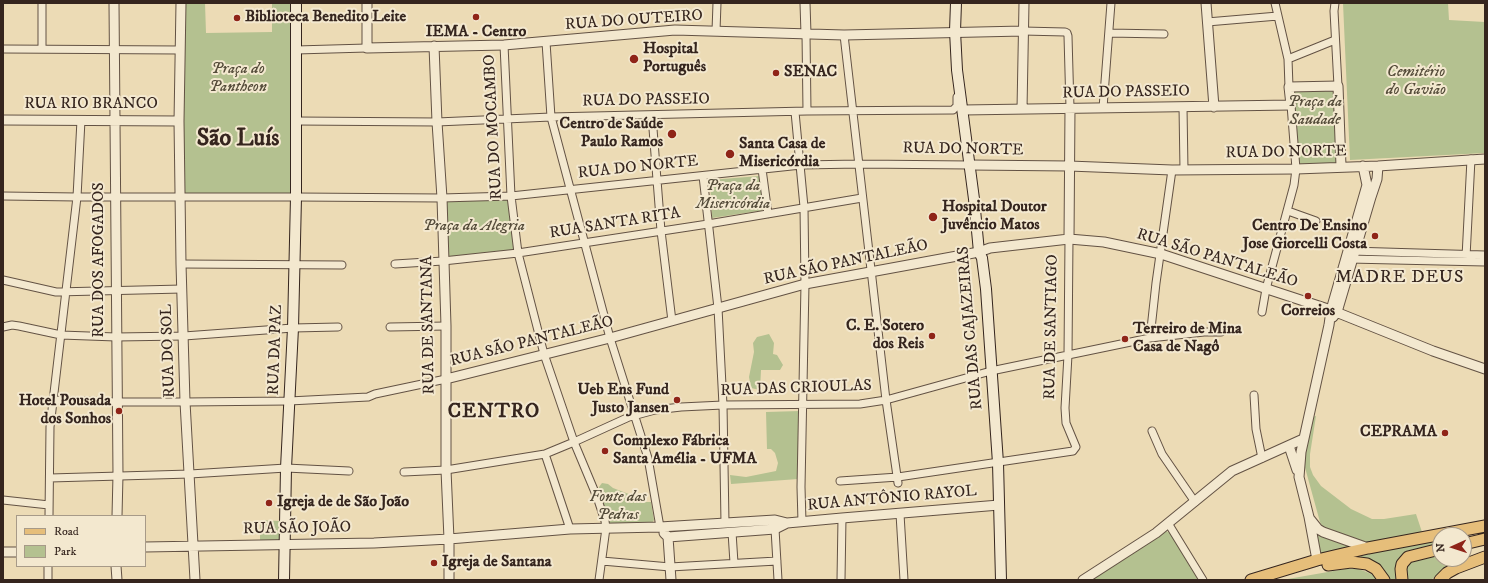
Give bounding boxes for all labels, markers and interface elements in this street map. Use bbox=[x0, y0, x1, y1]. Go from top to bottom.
street label: RUA DO OUTEIRO bbox=[564, 7, 704, 35]
place label: Biblioteca Benedito Leite bbox=[245, 8, 406, 28]
marker: IEMA - Centro bbox=[471, 12, 481, 22]
marker: Biblioteca Benedito Leite bbox=[232, 13, 242, 23]
place label: IEMA - Centro bbox=[426, 23, 526, 43]
place label: Hospital Português bbox=[643, 40, 706, 78]
marker: Hospital Português bbox=[628, 53, 640, 65]
street label: RUA DO MOCAMBO bbox=[481, 54, 507, 200]
park label: Praça do Pantheon bbox=[209, 60, 267, 98]
place label: SENAC bbox=[784, 63, 837, 83]
park label: Cemitério do Gavião bbox=[1386, 63, 1446, 101]
marker: SENAC bbox=[771, 68, 781, 78]
street label: RUA DO PASSEIO bbox=[1062, 82, 1190, 104]
street label: RUA DO PASSEIO bbox=[582, 90, 710, 112]
park label: Praça da Saudade bbox=[1288, 93, 1342, 131]
street label: RUA RIO BRANCO bbox=[24, 95, 158, 115]
place label: Centro de Saúde Paulo Ramos bbox=[560, 115, 663, 153]
district label: São Luís bbox=[197, 126, 279, 154]
marker: Centro de Saúde Paulo Ramos bbox=[666, 128, 678, 140]
place label: Santa Casa de Misericórdia bbox=[739, 135, 825, 173]
street label: RUA DO NORTE bbox=[902, 139, 1024, 161]
street label: RUA DO NORTE bbox=[1225, 142, 1347, 164]
marker: Santa Casa de Misericórdia bbox=[724, 148, 736, 160]
street label: RUA DO NORTE bbox=[577, 152, 699, 184]
park label: Praça da Misericórdia bbox=[696, 177, 770, 215]
street label: RUA DOS AFOGADOS bbox=[90, 182, 110, 338]
place label: Hospital Doutor Juvêncio Matos bbox=[942, 198, 1047, 236]
street label: RUA SANTA RITA bbox=[548, 204, 682, 244]
marker: Hospital Doutor Juvêncio Matos bbox=[927, 211, 939, 223]
park label: Praça da Alegria bbox=[423, 217, 525, 237]
place label: Centro De Ensino Jose Giorcelli Costa bbox=[1242, 217, 1367, 255]
street label: RUA SÃO PANTALEÃO bbox=[1134, 225, 1300, 293]
marker: Centro De Ensino Jose Giorcelli Costa bbox=[1370, 231, 1380, 241]
street label: RUA SÃO PANTALEÃO bbox=[762, 236, 930, 290]
street label: RUA DAS CAJAZEIRAS bbox=[954, 245, 988, 411]
street label: RUA DE SANTIAGO bbox=[1041, 254, 1063, 400]
street label: RUA DE SANTANA bbox=[418, 255, 440, 395]
district label: MADRE DEUS bbox=[1336, 267, 1464, 289]
marker: Correios bbox=[1303, 291, 1313, 301]
place label: Correios bbox=[1281, 302, 1335, 322]
street label: RUA DO SOL bbox=[158, 304, 180, 398]
street label: RUA DA PAZ bbox=[265, 304, 287, 396]
street label: RUA SÃO PANTALEÃO bbox=[448, 312, 616, 372]
place label: C. E. Sotero dos Reis bbox=[846, 317, 924, 355]
place label: Terreiro de Mina Casa de Nagô bbox=[1133, 320, 1242, 358]
marker: C. E. Sotero dos Reis bbox=[927, 331, 937, 341]
marker: Terreiro de Mina Casa de Nagô bbox=[1120, 334, 1130, 344]
street label: RUA DAS CRIOULAS bbox=[720, 377, 872, 401]
place label: Ueb Ens Fund Justo Jansen bbox=[578, 381, 669, 419]
place label: Hotel Pousada dos Sonhos bbox=[19, 392, 111, 430]
marker: Ueb Ens Fund Justo Jansen bbox=[672, 395, 682, 405]
district label: CENTRO bbox=[448, 401, 540, 425]
marker: Hotel Pousada dos Sonhos bbox=[114, 406, 124, 416]
place label: CEPRAMA bbox=[1360, 423, 1437, 443]
marker: CEPRAMA bbox=[1440, 428, 1450, 438]
place label: Complexo Fábrica Santa Amélia - UFMA bbox=[613, 432, 757, 470]
marker: Complexo Fábrica Santa Amélia - UFMA bbox=[600, 446, 610, 456]
street label: RUA ANTÔNIO RAYOL bbox=[807, 482, 977, 516]
park label: Fonte das Pedras bbox=[590, 488, 646, 526]
place label: Igreja de de São João bbox=[277, 493, 409, 513]
marker: Igreja de de São João bbox=[264, 498, 274, 508]
legend bbox=[16, 515, 146, 567]
street label: RUA SÃO JOÃO bbox=[243, 518, 351, 540]
text: Road bbox=[54, 524, 79, 539]
north arrow bbox=[1432, 527, 1472, 567]
text: N bbox=[1434, 543, 1448, 552]
text: Park bbox=[54, 544, 76, 559]
place label: Igreja de Santana bbox=[442, 553, 552, 573]
marker: Igreja de Santana bbox=[429, 558, 439, 568]

